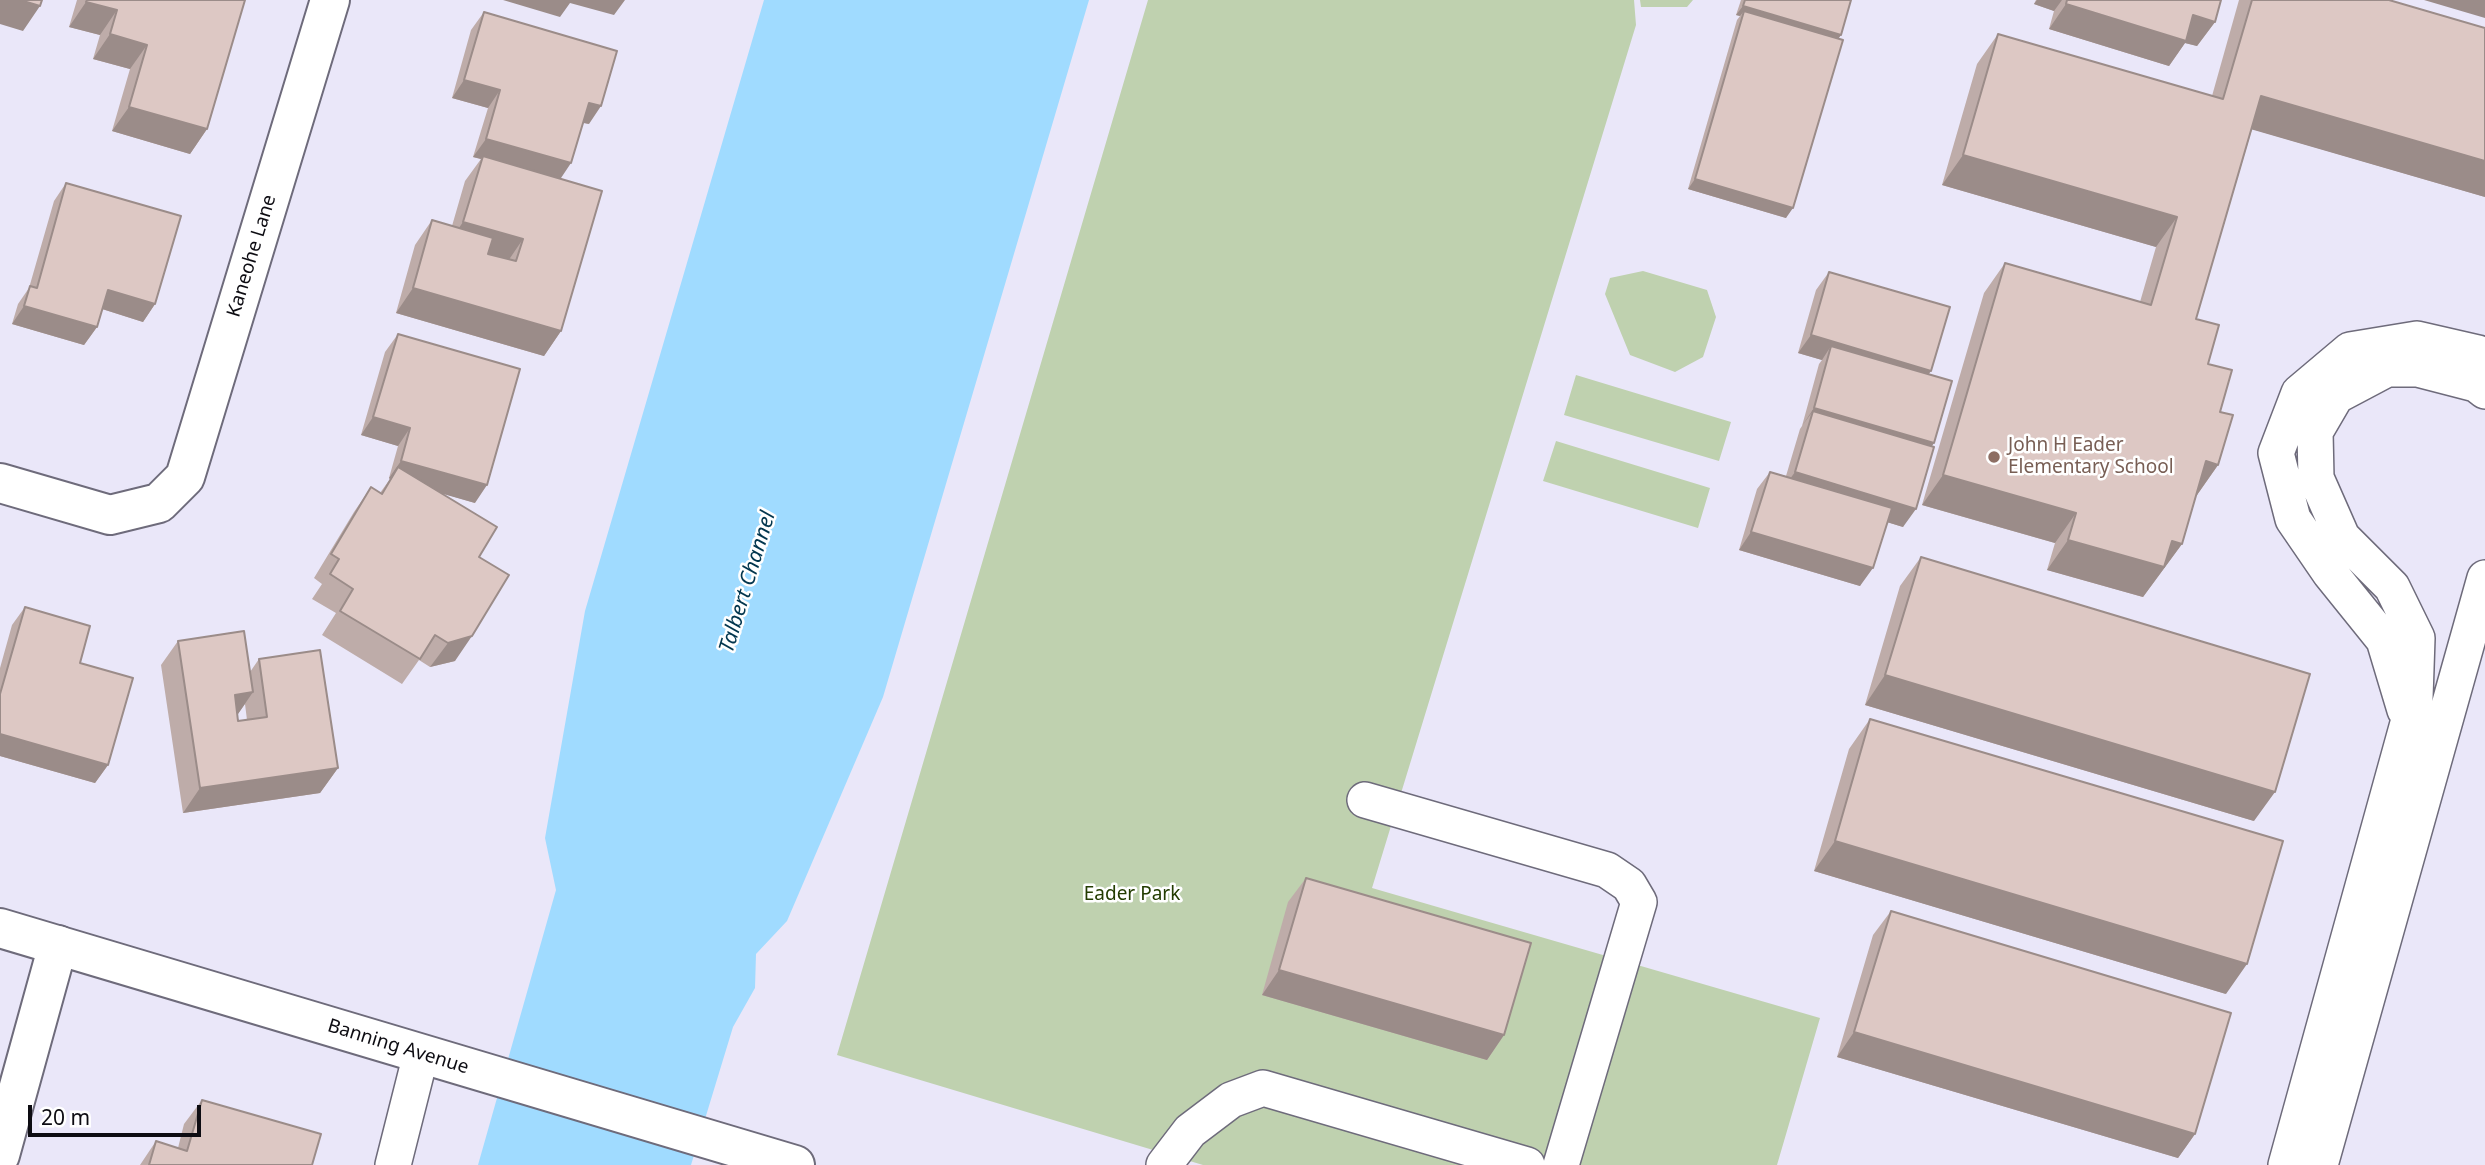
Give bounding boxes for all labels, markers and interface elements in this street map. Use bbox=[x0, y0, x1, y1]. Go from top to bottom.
street label: Kaneohe Lane bbox=[223, 192, 281, 320]
place label: John H Eader Elementary School bbox=[2008, 435, 2174, 479]
marker: John H Eader Elementary School bbox=[1986, 449, 2002, 465]
water label: Talbert Channel bbox=[715, 508, 781, 656]
park label: Eader Park bbox=[1084, 884, 1180, 906]
street label: Banning Avenue bbox=[325, 1015, 471, 1079]
scale bar bbox=[32, 1092, 205, 1136]
text: 20 m bbox=[41, 1103, 90, 1131]

